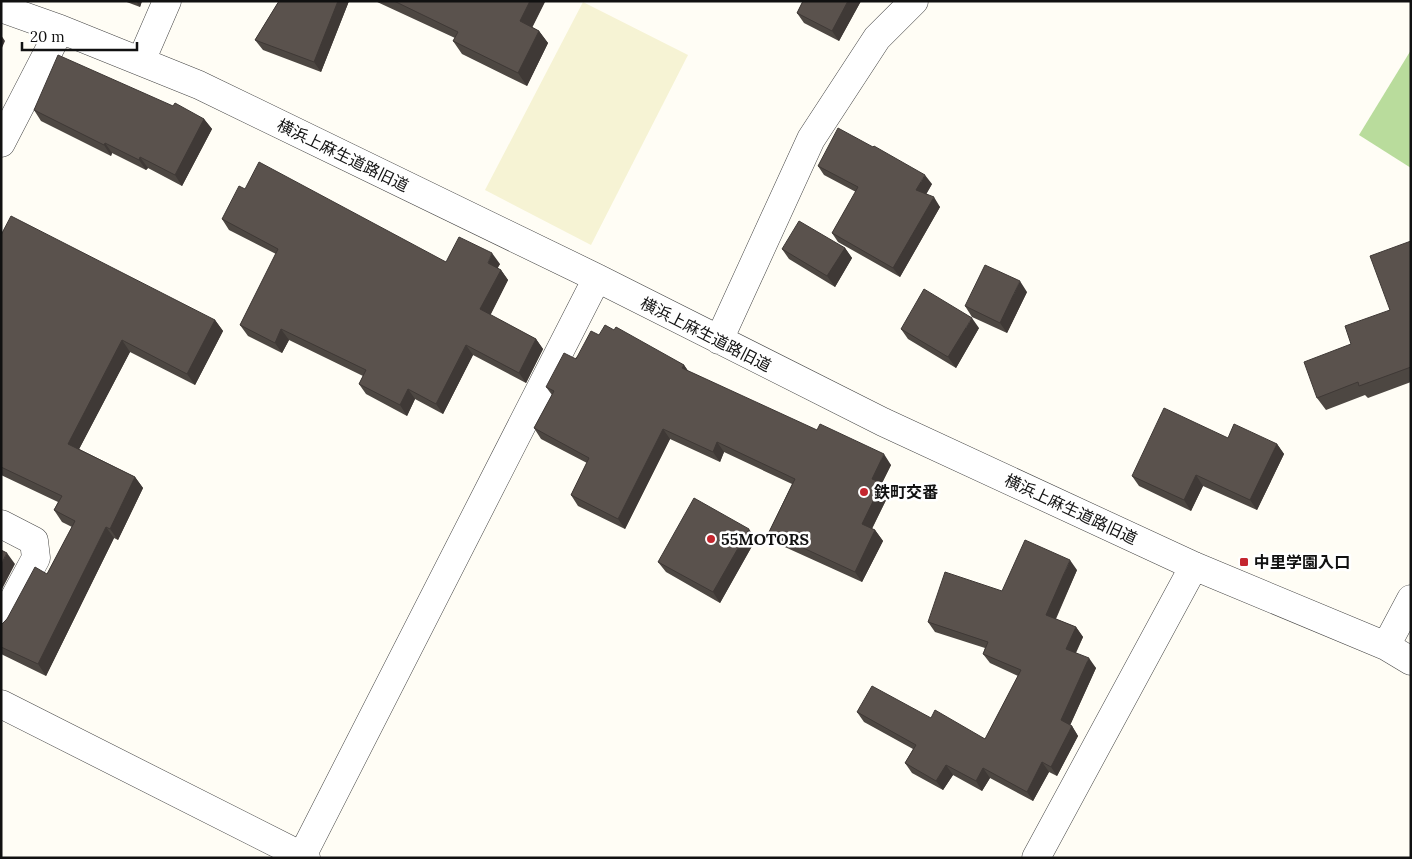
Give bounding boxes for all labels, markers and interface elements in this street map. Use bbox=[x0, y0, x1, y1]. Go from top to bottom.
scale bar bbox=[22, 20, 138, 52]
text: 20 m bbox=[30, 27, 65, 46]
street label: 横浜上麻生道路旧道 bbox=[274, 114, 412, 196]
street label: 横浜上麻生道路旧道 bbox=[637, 292, 775, 376]
street label: 横浜上麻生道路旧道 bbox=[1002, 470, 1140, 548]
place label: 鉄町交番 bbox=[874, 482, 938, 502]
marker: 鉄町交番 bbox=[858, 486, 870, 498]
place label: 55MOTORS bbox=[721, 529, 809, 549]
marker: 55MOTORS bbox=[705, 533, 717, 545]
place label: 中里学園入口 bbox=[1254, 552, 1350, 572]
marker: 中里学園入口 bbox=[1238, 556, 1250, 568]

